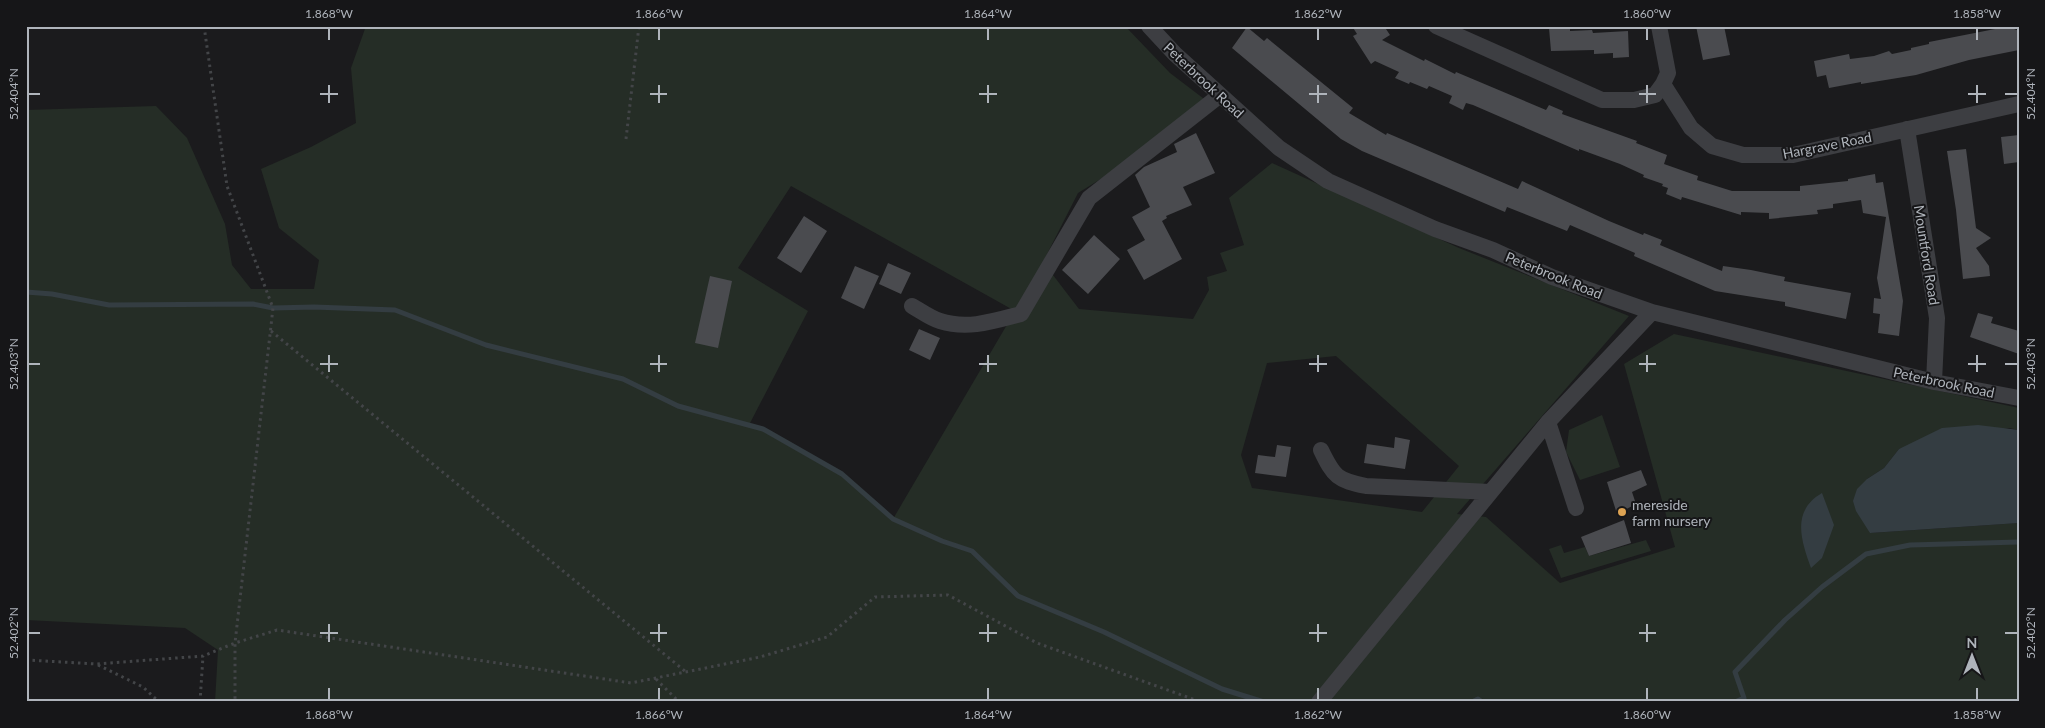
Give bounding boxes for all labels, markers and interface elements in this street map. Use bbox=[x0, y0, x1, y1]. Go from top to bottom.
text: 1.868°W bbox=[305, 6, 354, 21]
text: 1.866°W bbox=[635, 6, 684, 21]
text: 1.864°W bbox=[964, 6, 1013, 21]
text: 1.862°W bbox=[1294, 6, 1343, 21]
text: 1.860°W bbox=[1623, 6, 1672, 21]
text: 1.858°W bbox=[1953, 6, 2002, 21]
street label: Peterbrook Road bbox=[1160, 39, 1248, 121]
text: 52.404°N bbox=[6, 68, 21, 120]
text: 52.404°N bbox=[2023, 68, 2038, 120]
street label: Hargrave Road bbox=[1781, 128, 1873, 162]
street label: Mountford Road bbox=[1911, 204, 1943, 306]
street label: Peterbrook Road bbox=[1503, 248, 1605, 302]
text: 52.403°N bbox=[6, 338, 21, 390]
text: 52.403°N bbox=[2023, 338, 2038, 390]
street label: Peterbrook Road bbox=[1892, 363, 1996, 401]
place label: mereside farm nursery bbox=[1632, 496, 1711, 529]
marker: mereside farm nursery bbox=[1616, 506, 1628, 518]
text: 52.402°N bbox=[6, 607, 21, 659]
text: 52.402°N bbox=[2023, 607, 2038, 659]
north arrow bbox=[1948, 630, 1998, 680]
text: N bbox=[1967, 634, 1977, 651]
text: 1.868°W bbox=[305, 707, 354, 722]
text: 1.866°W bbox=[635, 707, 684, 722]
text: 1.864°W bbox=[964, 707, 1013, 722]
text: 1.862°W bbox=[1294, 707, 1343, 722]
text: 1.860°W bbox=[1623, 707, 1672, 722]
text: 1.858°W bbox=[1953, 707, 2002, 722]

